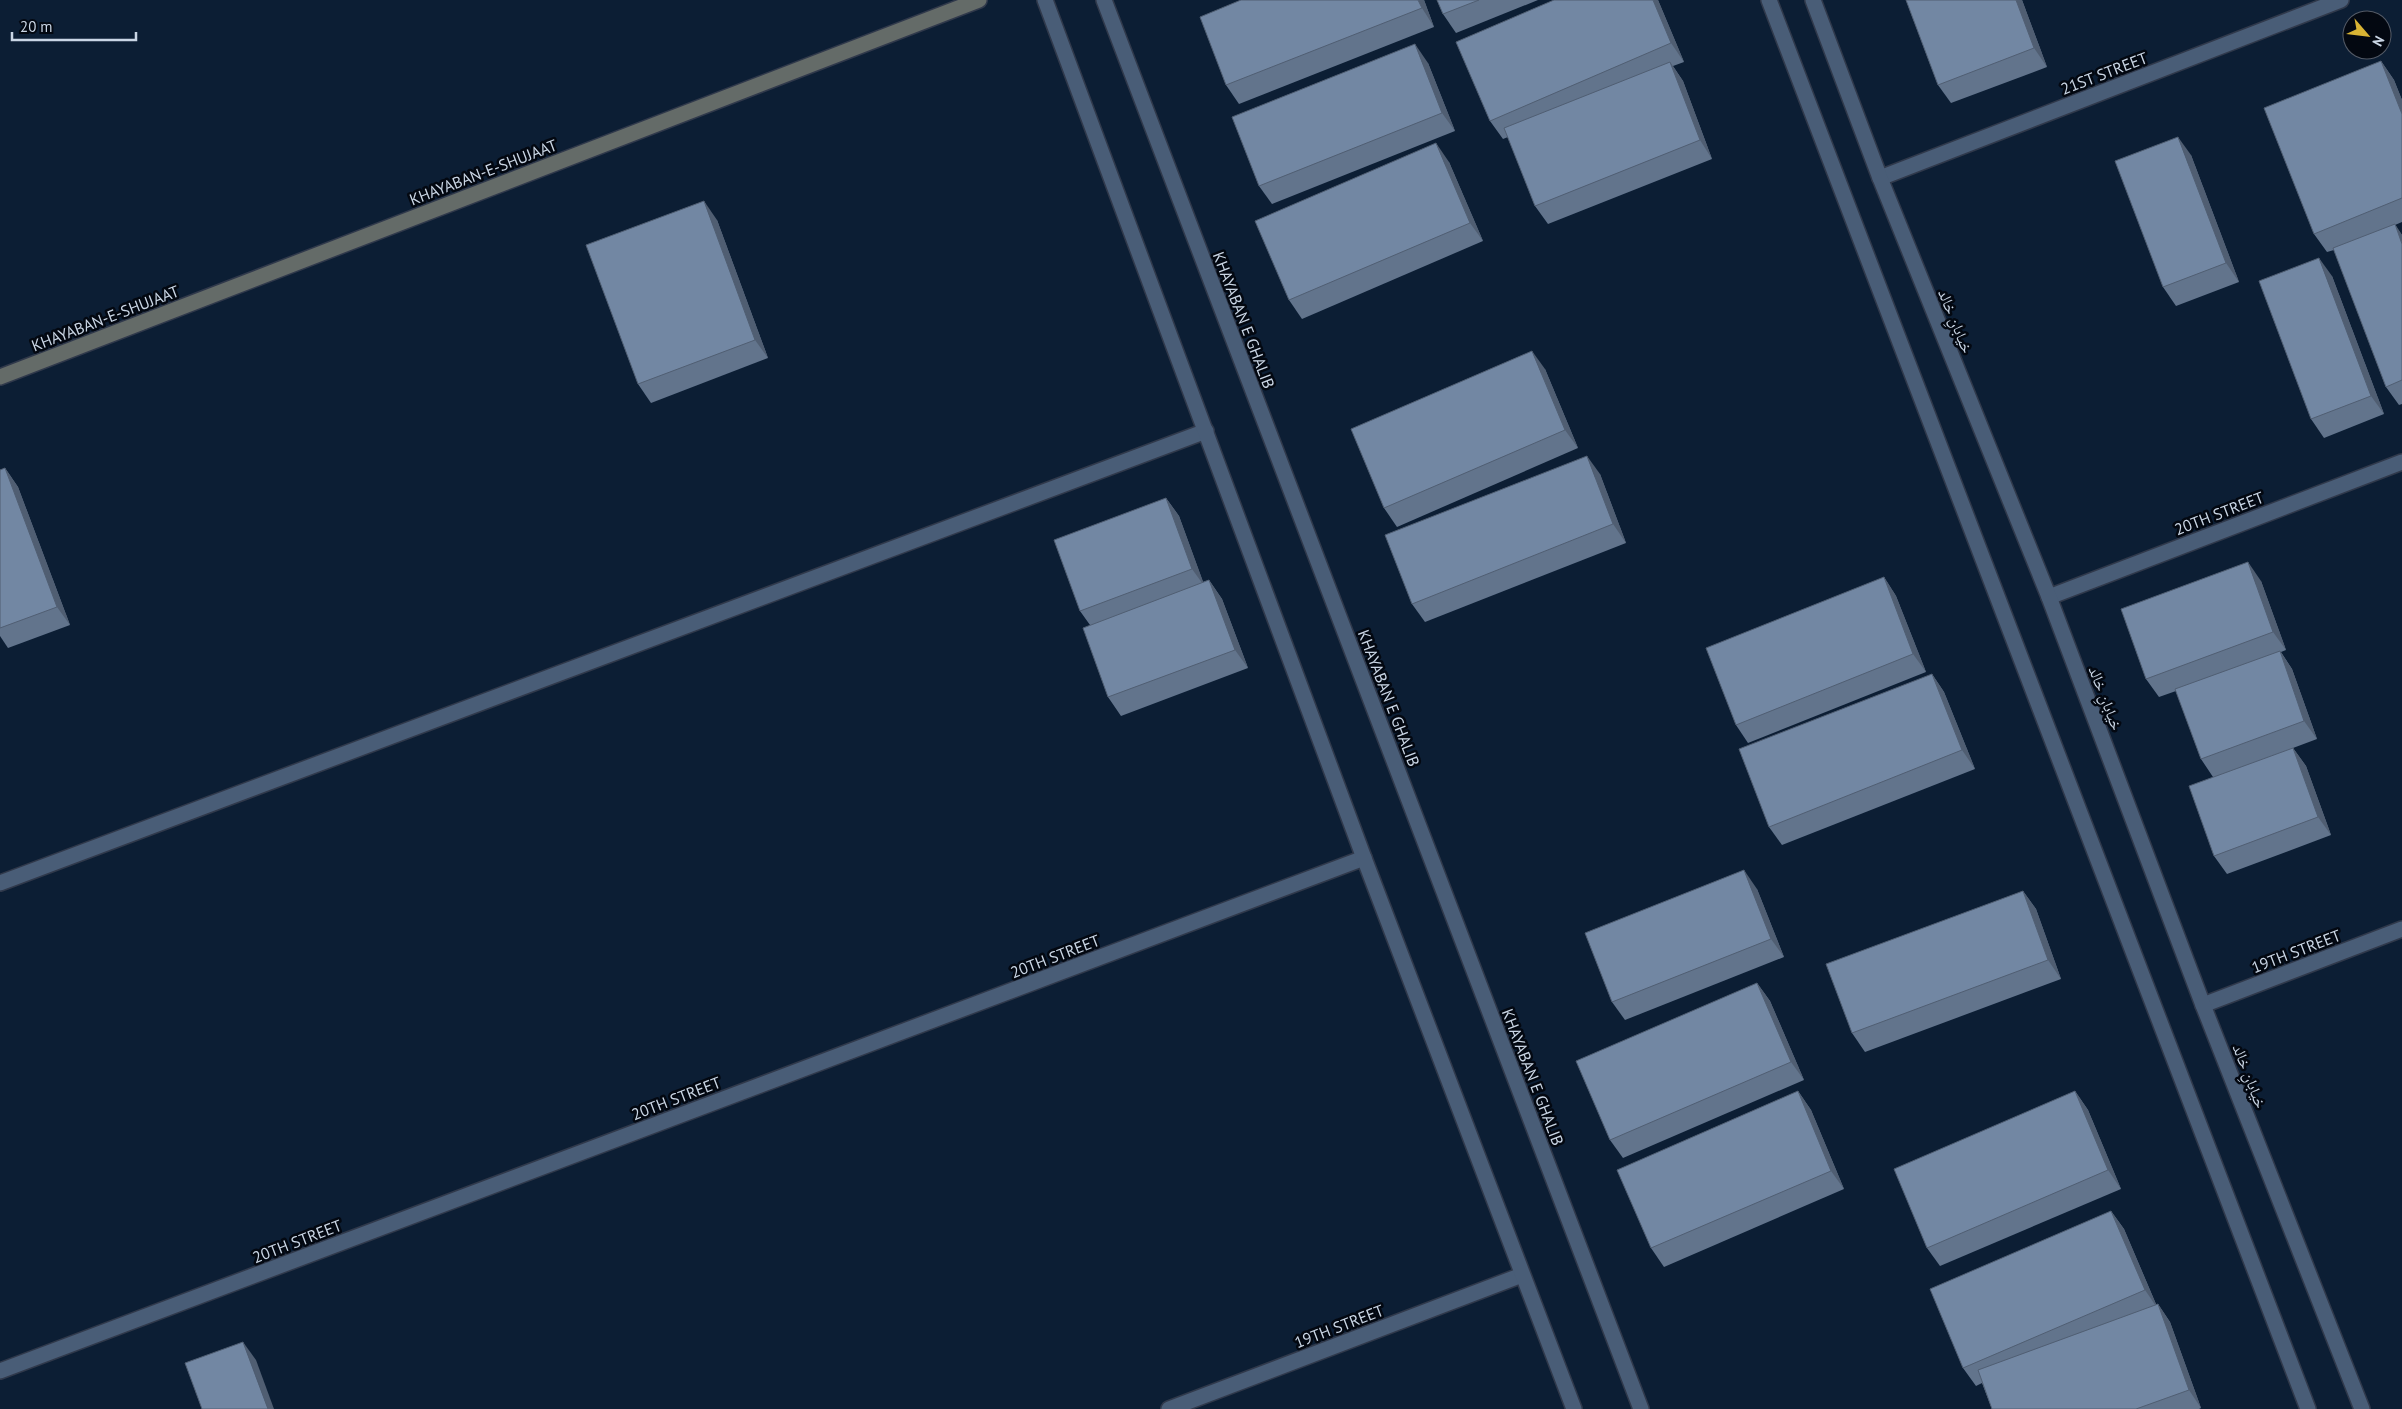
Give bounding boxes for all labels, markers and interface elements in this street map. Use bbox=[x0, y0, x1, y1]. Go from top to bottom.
scale bar bbox=[12, 10, 136, 42]
north arrow bbox=[2342, 10, 2392, 60]
text: 20 m bbox=[20, 17, 53, 36]
text: N bbox=[2368, 33, 2389, 49]
street label: 21ST STREET bbox=[2058, 47, 2150, 99]
street label: KHAYABAN-E-SHUJAAT bbox=[406, 135, 560, 209]
street label: KHAYABAN E GHALIB bbox=[1209, 249, 1279, 391]
street label: KHAYABAN-E-SHUJAAT bbox=[28, 281, 182, 355]
street label: خیابانِ خالد bbox=[1931, 286, 1978, 357]
street label: 20TH STREET bbox=[2171, 487, 2267, 539]
street label: KHAYABAN E GHALIB bbox=[1354, 627, 1424, 769]
street label: خیابانِ خالد bbox=[2081, 663, 2127, 734]
street label: 19TH STREET bbox=[2248, 925, 2344, 977]
street label: 20TH STREET bbox=[1007, 930, 1103, 982]
street label: KHAYABAN E GHALIB bbox=[1498, 1006, 1568, 1148]
street label: خیابانِ خالد bbox=[2225, 1041, 2271, 1112]
street label: 20TH STREET bbox=[628, 1072, 724, 1124]
street label: 20TH STREET bbox=[249, 1215, 345, 1267]
street label: 19TH STREET bbox=[1291, 1300, 1387, 1352]

